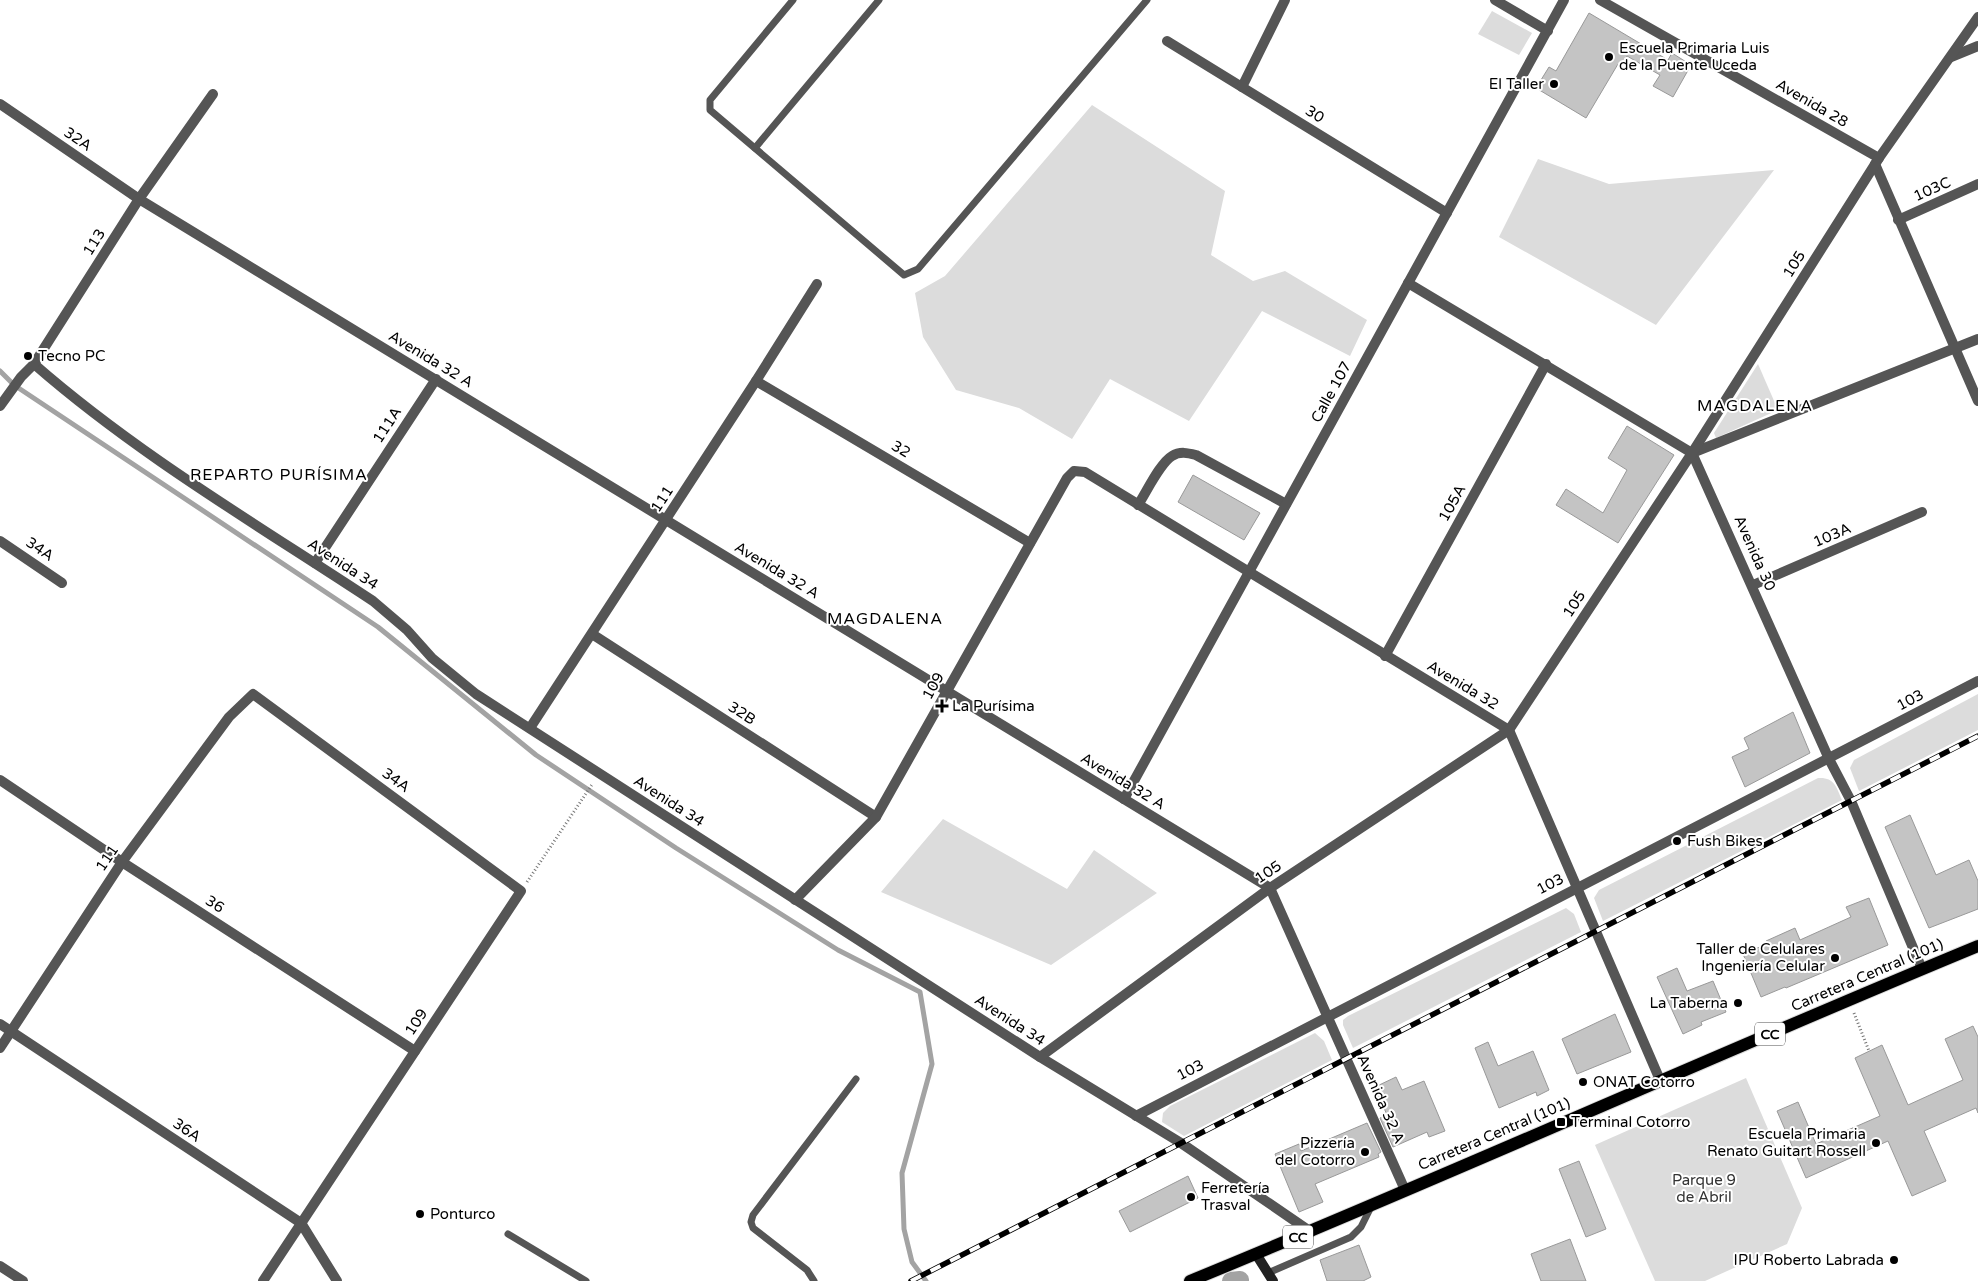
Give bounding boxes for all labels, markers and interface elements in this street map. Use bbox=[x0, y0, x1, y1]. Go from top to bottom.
place label: Escuela Primaria Luis de la Puente Uceda bbox=[1619, 39, 1770, 74]
marker: Escuela Primaria Luis de la Puente Uceda bbox=[1603, 51, 1615, 63]
place label: El Taller bbox=[1489, 75, 1544, 93]
street label: Avenida 28 bbox=[1773, 75, 1851, 131]
marker: El Taller bbox=[1548, 78, 1560, 90]
street label: 30 bbox=[1302, 101, 1328, 127]
street label: 32A bbox=[61, 123, 95, 155]
street label: 103C bbox=[1911, 173, 1953, 205]
street label: 113 bbox=[79, 225, 109, 259]
street label: 105 bbox=[1779, 247, 1809, 281]
street label: Avenida 32 A bbox=[385, 327, 477, 391]
place label: Tecno PC bbox=[38, 347, 105, 365]
marker: Tecno PC bbox=[22, 350, 34, 362]
street label: Calle 107 bbox=[1307, 358, 1355, 426]
district label: MAGDALENA bbox=[1697, 396, 1813, 416]
street label: 111A bbox=[369, 404, 405, 446]
street label: 32 bbox=[888, 436, 914, 462]
district label: REPARTO PURÍSIMA bbox=[190, 465, 368, 485]
street label: 105A bbox=[1435, 481, 1469, 525]
street label: 111 bbox=[647, 482, 677, 516]
street label: Avenida 30 bbox=[1730, 513, 1780, 593]
street label: 103A bbox=[1810, 519, 1854, 551]
street label: 34A bbox=[23, 533, 57, 565]
street label: Avenida 34 bbox=[304, 535, 382, 593]
street label: Avenida 32 A bbox=[731, 538, 823, 602]
street label: 105 bbox=[1559, 587, 1589, 621]
district label: MAGDALENA bbox=[827, 609, 943, 629]
street label: Avenida 32 bbox=[1424, 657, 1502, 713]
street label: 109 bbox=[918, 669, 948, 703]
street label: 103 bbox=[1893, 685, 1927, 715]
street label: 32B bbox=[725, 697, 759, 729]
place label: La Purísima bbox=[952, 697, 1035, 715]
marker: La Purísima bbox=[936, 700, 948, 712]
street label: Avenida 32 A bbox=[1077, 749, 1169, 813]
street label: 34A bbox=[379, 764, 413, 796]
street label: Avenida 34 bbox=[630, 772, 708, 830]
place label: Fush Bikes bbox=[1687, 832, 1763, 850]
marker: Fush Bikes bbox=[1671, 835, 1683, 847]
street label: 111 bbox=[92, 841, 122, 875]
street label: 105 bbox=[1251, 857, 1285, 887]
street label: 103 bbox=[1533, 870, 1567, 898]
street label: 36 bbox=[202, 891, 228, 917]
street label: Carretera Central (101) bbox=[1788, 935, 1946, 1015]
place label: Taller de Celulares Ingeniería Celular bbox=[1696, 940, 1825, 975]
marker: Taller de Celulares Ingeniería Celular bbox=[1829, 952, 1841, 964]
street label: Avenida 34 bbox=[971, 991, 1049, 1049]
place label: La Taberna bbox=[1649, 994, 1728, 1012]
marker: La Taberna bbox=[1732, 997, 1744, 1009]
street label: 109 bbox=[401, 1005, 431, 1039]
road number: CC bbox=[1755, 1022, 1785, 1046]
street label: Avenida 32 A bbox=[1353, 1052, 1409, 1146]
street label: 103 bbox=[1173, 1056, 1207, 1084]
place label: ONAT Cotorro bbox=[1593, 1073, 1695, 1091]
marker: ONAT Cotorro bbox=[1577, 1076, 1589, 1088]
street label: Carretera Central (101) bbox=[1415, 1094, 1573, 1174]
place label: Terminal Cotorro bbox=[1571, 1113, 1691, 1131]
street label: 36A bbox=[170, 1114, 204, 1146]
marker: Terminal Cotorro bbox=[1555, 1116, 1567, 1128]
place label: Escuela Primaria Renato Guitart Rossell bbox=[1707, 1125, 1866, 1160]
place label: Pizzería del Cotorro bbox=[1275, 1134, 1355, 1169]
marker: Escuela Primaria Renato Guitart Rossell bbox=[1870, 1137, 1882, 1149]
marker: Pizzería del Cotorro bbox=[1359, 1146, 1371, 1158]
park label: Parque 9 de Abril bbox=[1672, 1171, 1736, 1206]
place label: Ferretería Trasval bbox=[1201, 1179, 1270, 1214]
marker: Ferretería Trasval bbox=[1185, 1191, 1197, 1203]
place label: Ponturco bbox=[430, 1205, 495, 1223]
marker: Ponturco bbox=[414, 1208, 426, 1220]
road number: CC bbox=[1283, 1226, 1313, 1248]
place label: IPU Roberto Labrada bbox=[1734, 1251, 1884, 1269]
marker: IPU Roberto Labrada bbox=[1888, 1254, 1900, 1266]

